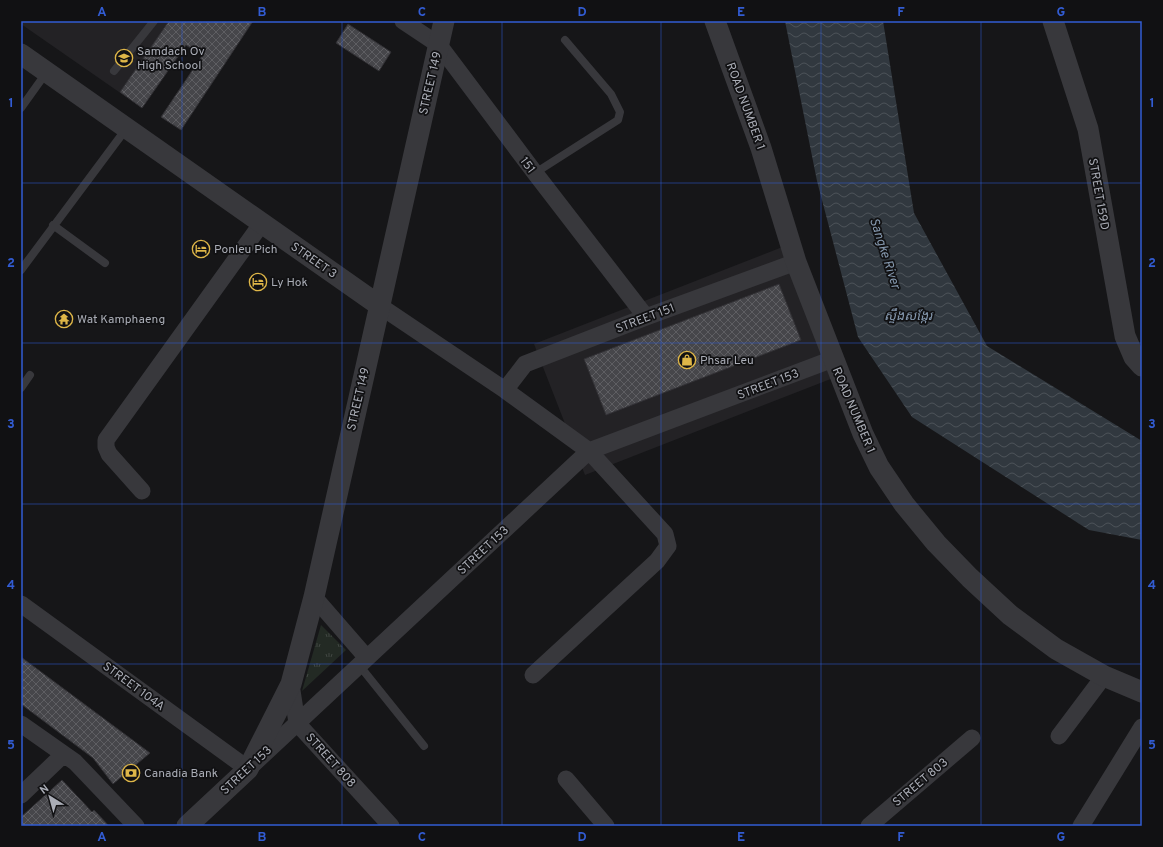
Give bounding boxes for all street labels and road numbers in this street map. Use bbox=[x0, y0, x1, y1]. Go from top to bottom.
street label: STREET 149 bbox=[416, 50, 446, 116]
street label: ROAD NUMBER 1 bbox=[722, 61, 768, 152]
street label: 151 bbox=[516, 154, 539, 177]
street label: STREET 159D bbox=[1084, 157, 1112, 231]
street label: STREET 3 bbox=[287, 239, 340, 282]
street label: STREET 151 bbox=[614, 300, 677, 337]
street label: ROAD NUMBER 1 bbox=[828, 365, 878, 456]
street label: STREET 149 bbox=[344, 366, 374, 432]
street label: STREET 153 bbox=[735, 366, 801, 404]
street label: STREET 153 bbox=[455, 523, 513, 579]
street label: STREET 104A bbox=[99, 659, 168, 715]
street label: STREET 808 bbox=[302, 730, 359, 791]
street label: STREET 153 bbox=[218, 743, 276, 799]
street label: STREET 803 bbox=[890, 755, 952, 811]

